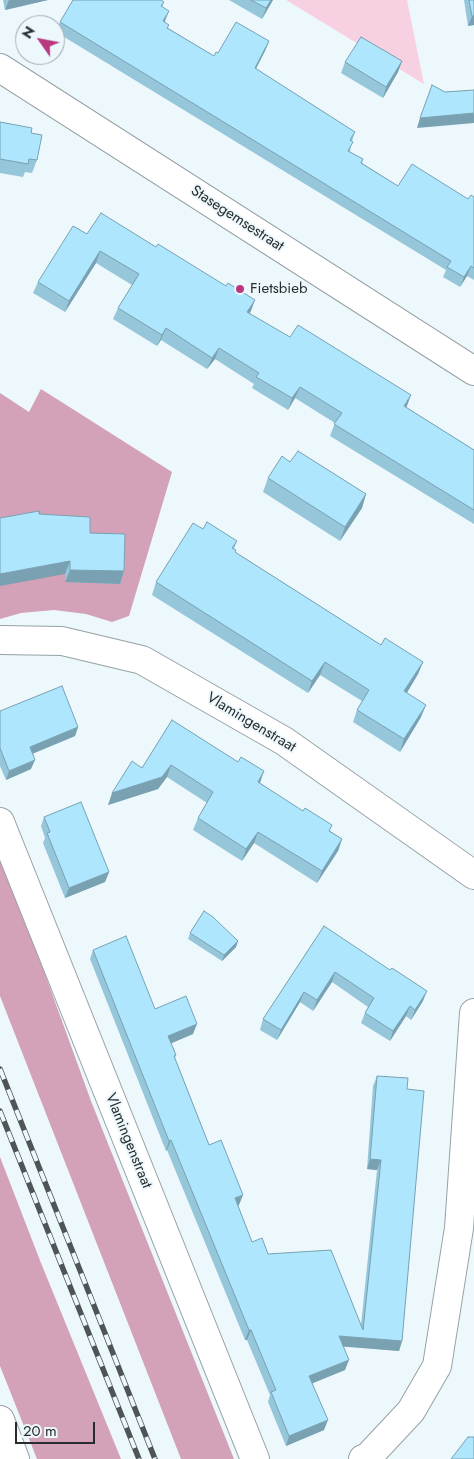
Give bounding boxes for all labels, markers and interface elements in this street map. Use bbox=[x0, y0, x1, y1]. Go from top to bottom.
north arrow bbox=[15, 15, 65, 65]
text: N bbox=[17, 22, 40, 42]
street label: Stasegemsestraat bbox=[187, 182, 287, 256]
place label: Fietsbieb bbox=[250, 280, 307, 298]
marker: Fietsbieb bbox=[234, 283, 246, 295]
street label: Vlamingenstraat bbox=[203, 689, 299, 757]
street label: Vlamingenstraat bbox=[101, 1091, 155, 1191]
scale bar bbox=[18, 1412, 98, 1444]
text: 20 m bbox=[23, 1420, 57, 1442]

